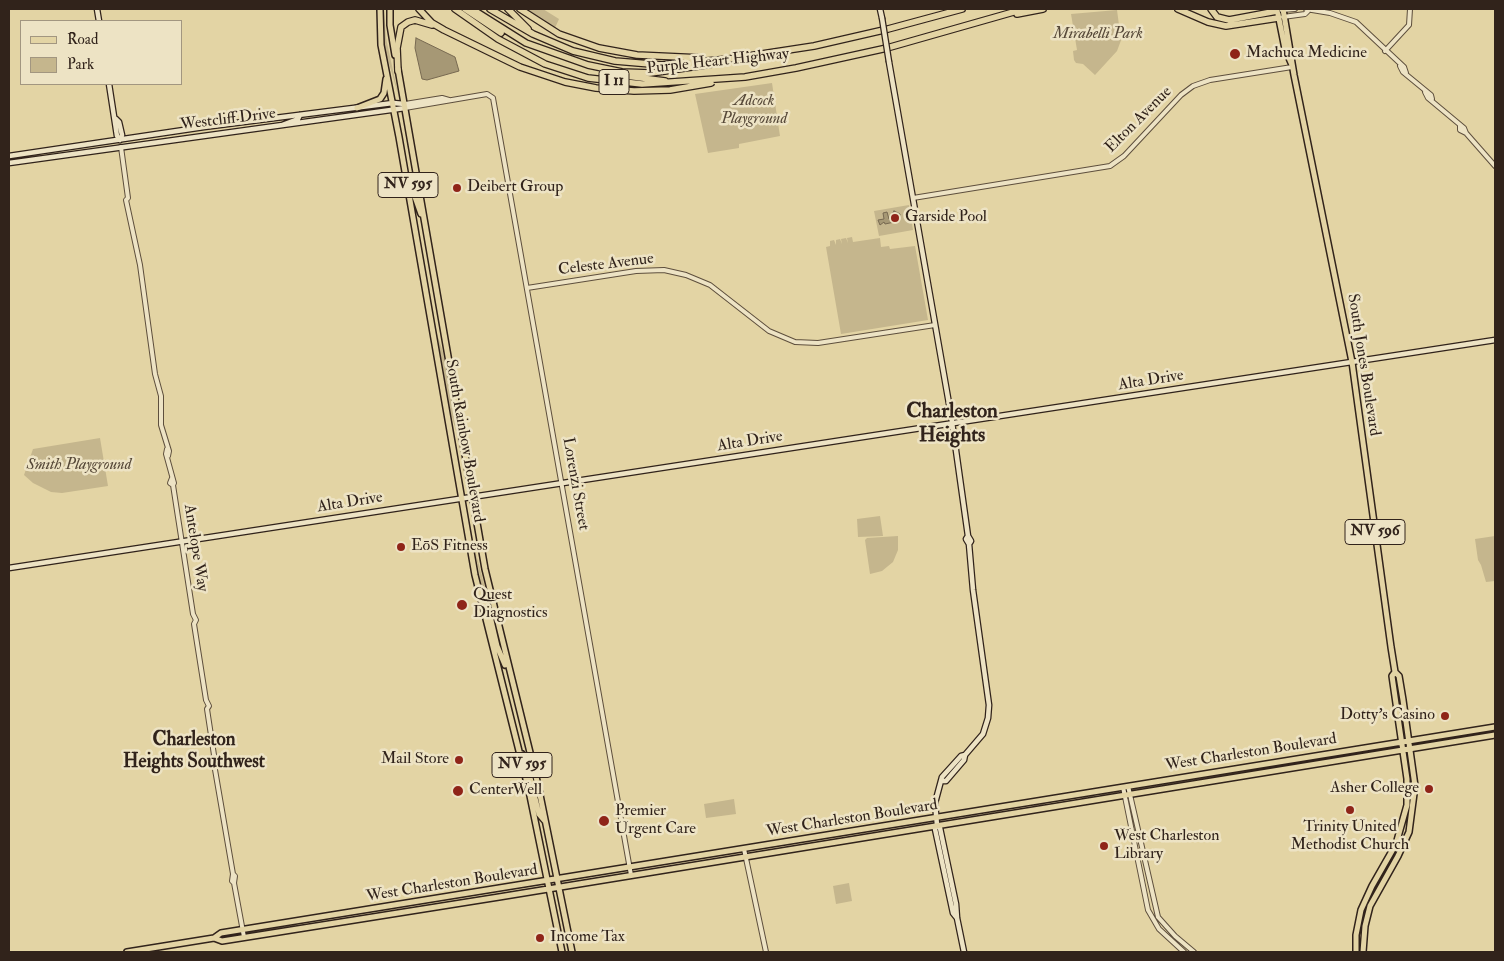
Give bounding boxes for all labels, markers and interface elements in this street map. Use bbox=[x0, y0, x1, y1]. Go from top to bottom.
legend bbox=[20, 20, 182, 85]
park label: Mirabelli Park bbox=[1053, 25, 1143, 45]
text: Road bbox=[67, 30, 98, 49]
place label: Machuca Medicine bbox=[1246, 44, 1367, 64]
street label: Purple Heart Highway bbox=[646, 45, 790, 79]
marker: Machuca Medicine bbox=[1228, 47, 1242, 61]
text: Park bbox=[67, 55, 94, 74]
road number: I 11 bbox=[599, 70, 629, 94]
street label: Elton Avenue bbox=[1102, 83, 1176, 157]
park label: Adcock Playground bbox=[721, 92, 787, 130]
street label: Westcliff Drive bbox=[179, 105, 277, 135]
road number: NV 595 bbox=[378, 172, 438, 198]
place label: Deibert Group bbox=[467, 178, 563, 198]
marker: Deibert Group bbox=[451, 182, 463, 194]
place label: Garside Pool bbox=[905, 208, 987, 228]
marker: Garside Pool bbox=[889, 212, 901, 224]
street label: Celeste Avenue bbox=[557, 250, 655, 280]
street label: South Jones Boulevard bbox=[1342, 292, 1384, 438]
street label: South Rainbow Boulevard bbox=[440, 358, 488, 524]
street label: Alta Drive bbox=[1117, 366, 1185, 396]
district label: Charleston Heights bbox=[906, 399, 998, 449]
street label: Alta Drive bbox=[716, 427, 784, 457]
street label: Lorenzi Street bbox=[557, 436, 593, 532]
park label: Smith Playground bbox=[27, 456, 131, 476]
street label: Alta Drive bbox=[316, 488, 384, 518]
street label: Antelope Way bbox=[179, 503, 211, 593]
road number: NV 596 bbox=[1345, 520, 1405, 544]
place label: EōS Fitness bbox=[411, 537, 488, 557]
marker: EōS Fitness bbox=[395, 541, 407, 553]
place label: Quest Diagnostics bbox=[473, 586, 547, 624]
marker: Quest Diagnostics bbox=[455, 598, 469, 612]
place label: Dotty's Casino bbox=[1340, 706, 1435, 726]
marker: Dotty's Casino bbox=[1439, 710, 1451, 722]
district label: Charleston Heights Southwest bbox=[123, 730, 265, 774]
street label: West Charleston Boulevard bbox=[1164, 730, 1338, 776]
place label: Mail Store bbox=[381, 750, 449, 770]
road number: NV 595 bbox=[492, 752, 552, 778]
marker: Mail Store bbox=[453, 754, 465, 766]
place label: Asher College bbox=[1330, 779, 1419, 799]
place label: CenterWell bbox=[469, 781, 542, 801]
marker: Asher College bbox=[1423, 783, 1435, 795]
marker: CenterWell bbox=[451, 784, 465, 798]
street label: West Charleston Boulevard bbox=[765, 796, 939, 842]
place label: Premier Urgent Care bbox=[615, 802, 696, 840]
marker: Trinity United Methodist Church bbox=[1344, 804, 1356, 816]
marker: Premier Urgent Care bbox=[597, 814, 611, 828]
place label: Trinity United Methodist Church bbox=[1291, 818, 1409, 856]
place label: West Charleston Library bbox=[1114, 827, 1219, 865]
marker: West Charleston Library bbox=[1098, 840, 1110, 852]
street label: West Charleston Boulevard bbox=[365, 861, 539, 907]
place label: Income Tax bbox=[550, 928, 625, 948]
marker: Income Tax bbox=[534, 932, 546, 944]

